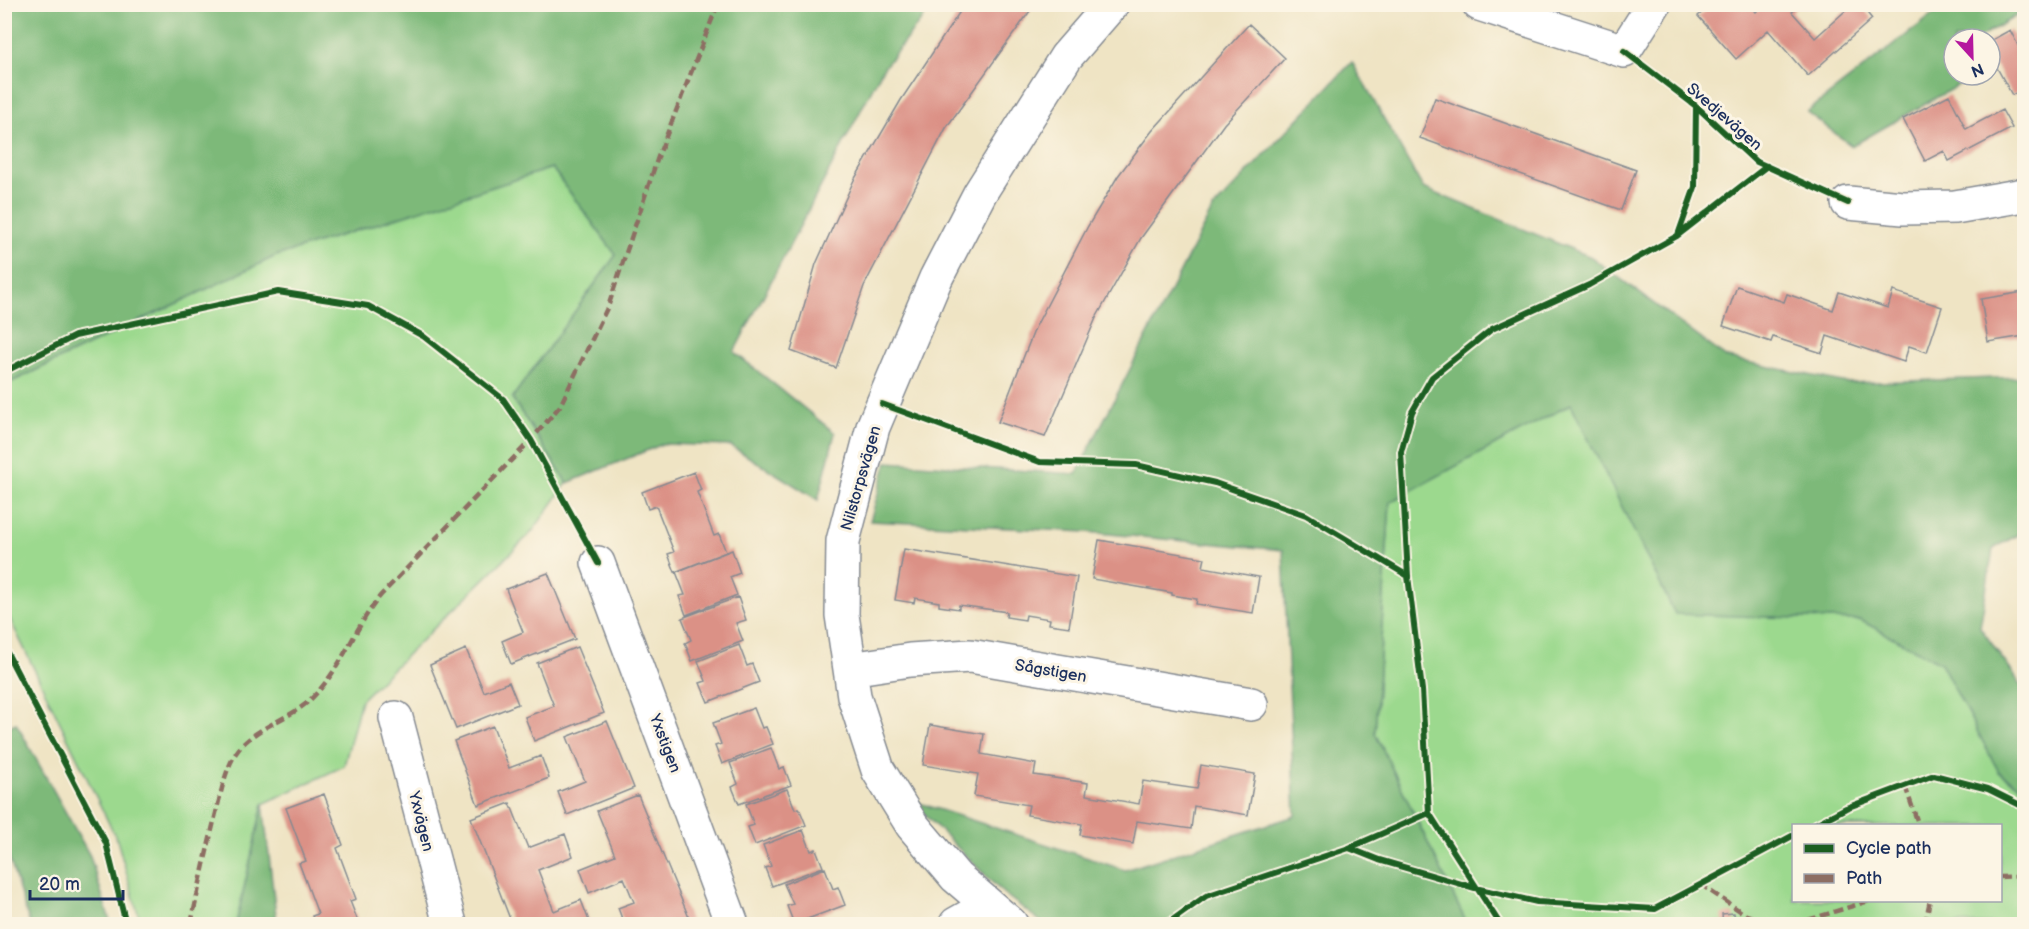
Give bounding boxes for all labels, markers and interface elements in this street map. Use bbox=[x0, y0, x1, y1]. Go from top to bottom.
north arrow bbox=[1942, 27, 2002, 87]
text: N bbox=[1968, 58, 1986, 81]
street label: Svedjevägen bbox=[1683, 79, 1765, 155]
street label: Nilstorpsvägen bbox=[837, 424, 885, 533]
street label: Sågstigen bbox=[1013, 656, 1088, 687]
street label: Yxstigen bbox=[644, 711, 684, 776]
street label: Yxvägen bbox=[404, 788, 437, 853]
legend bbox=[1792, 824, 2002, 902]
text: Cycle path bbox=[1846, 838, 1932, 859]
scale bar bbox=[30, 863, 123, 901]
text: Path bbox=[1846, 868, 1882, 889]
text: 20 m bbox=[39, 874, 80, 895]

